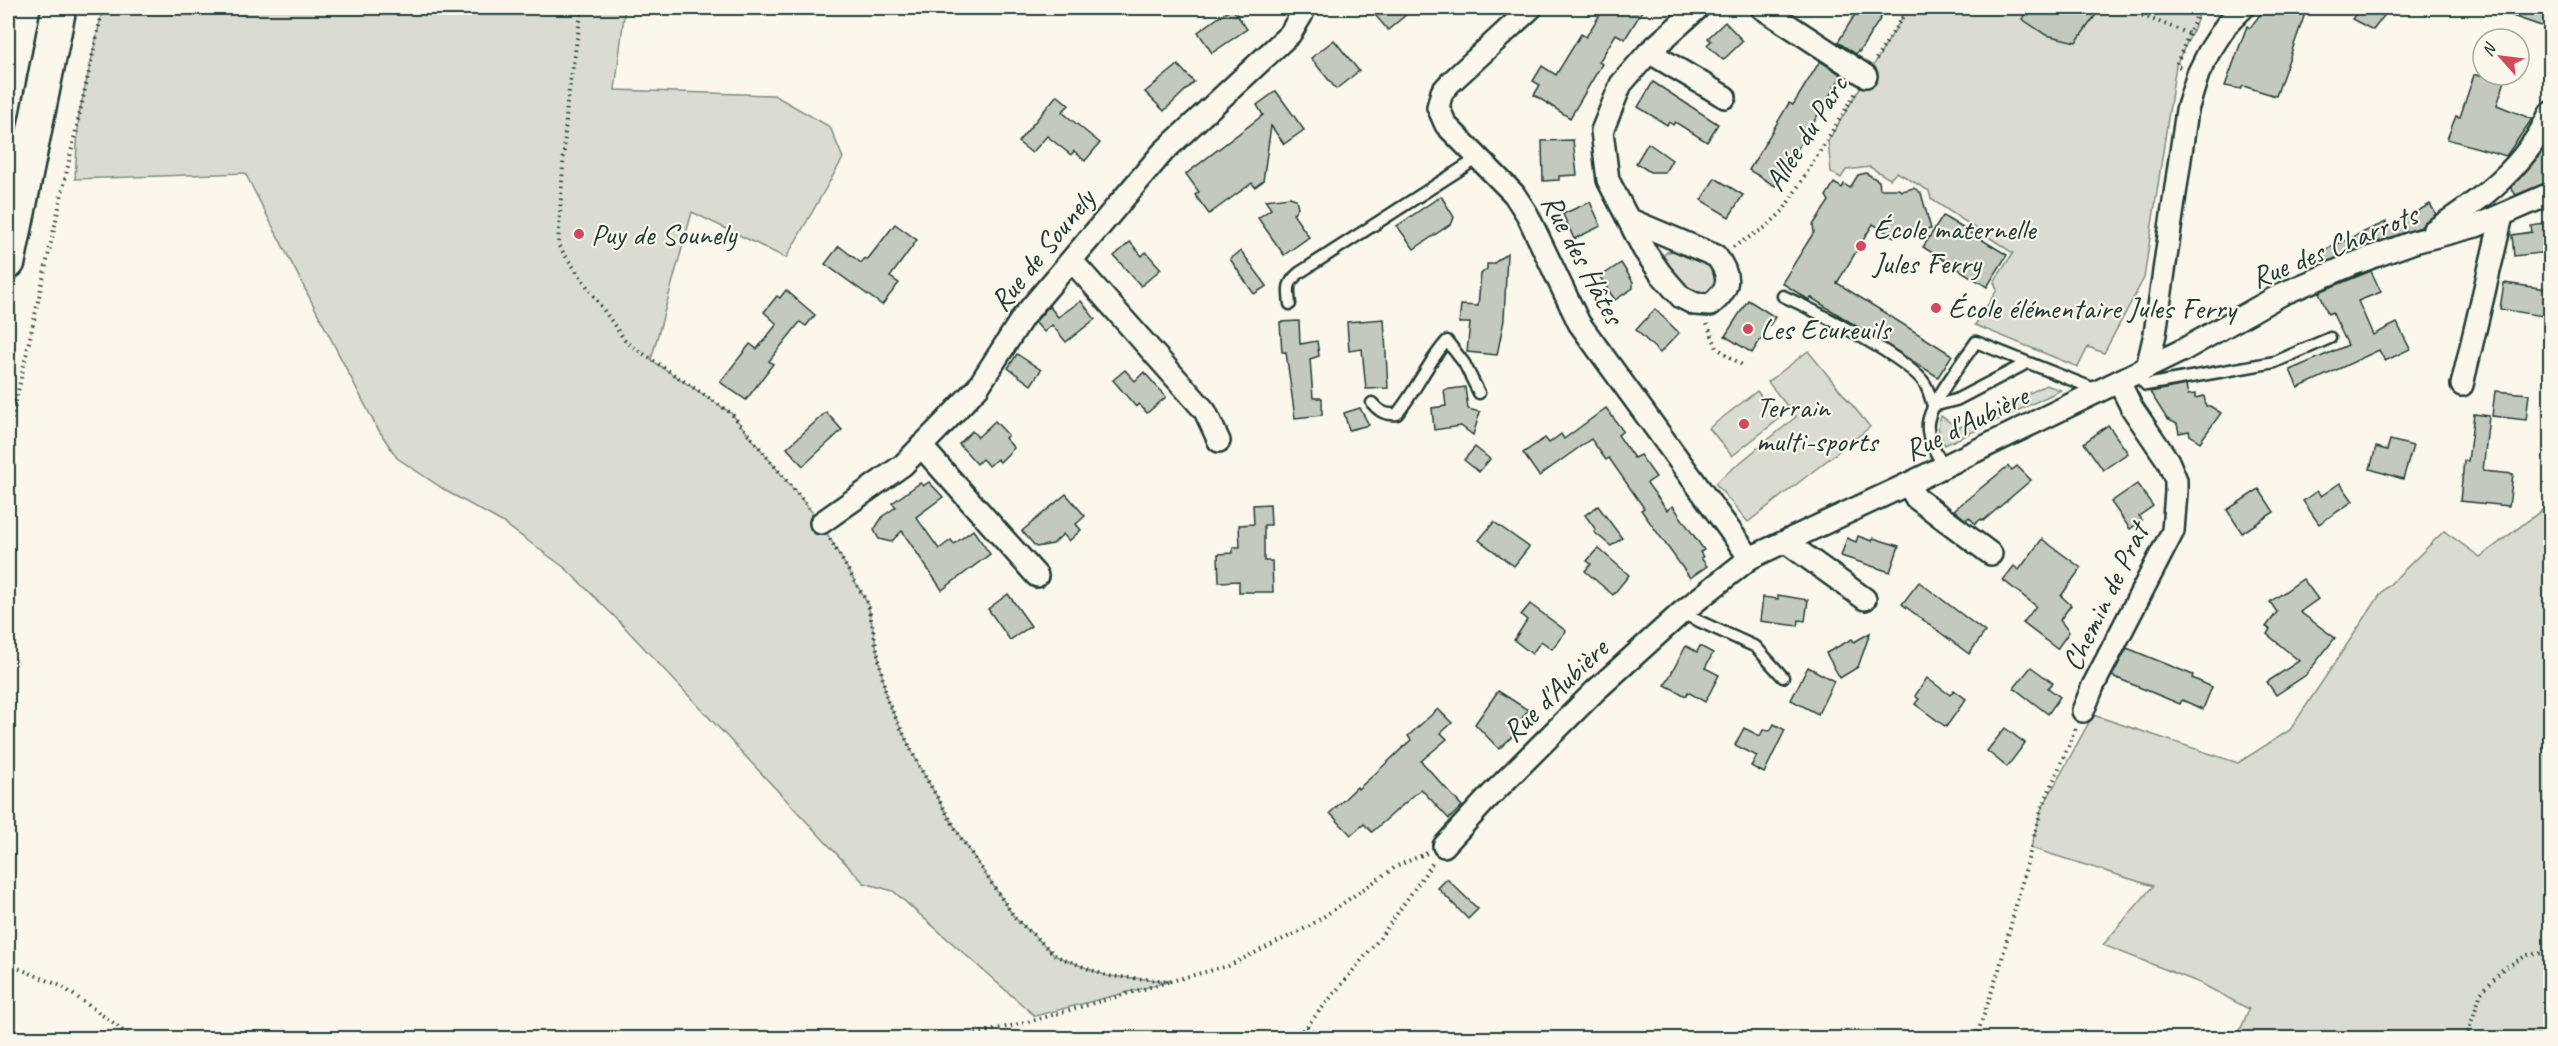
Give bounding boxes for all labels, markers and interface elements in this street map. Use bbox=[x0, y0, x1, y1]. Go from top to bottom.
north arrow bbox=[2471, 27, 2531, 87]
text: N bbox=[2477, 39, 2501, 59]
street label: Allée du Parc bbox=[1756, 67, 1857, 198]
street label: Rue de Sounely bbox=[981, 179, 1105, 319]
street label: Rue des Hâtes bbox=[1533, 187, 1634, 333]
street label: Rue des Charrots bbox=[2245, 194, 2425, 297]
place label: École maternelle Jules Ferry bbox=[1871, 210, 2038, 282]
place label: Puy de Sounely bbox=[591, 215, 738, 253]
marker: Puy de Sounely bbox=[572, 227, 586, 241]
marker: École maternelle Jules Ferry bbox=[1854, 239, 1868, 253]
place label: École élémentaire Jules Ferry bbox=[1948, 289, 2238, 327]
marker: École élémentaire Jules Ferry bbox=[1929, 301, 1943, 315]
place label: Les Ecureuils bbox=[1760, 310, 1893, 348]
marker: Les Ecureuils bbox=[1741, 322, 1755, 336]
street label: Rue d'Aubière bbox=[1898, 376, 2036, 469]
place label: Terrain multi-sports bbox=[1756, 388, 1880, 460]
marker: Terrain multi-sports bbox=[1737, 417, 1751, 431]
street label: Chemin de Prat bbox=[2053, 514, 2159, 677]
street label: Rue d'Aubière bbox=[1494, 629, 1618, 750]

